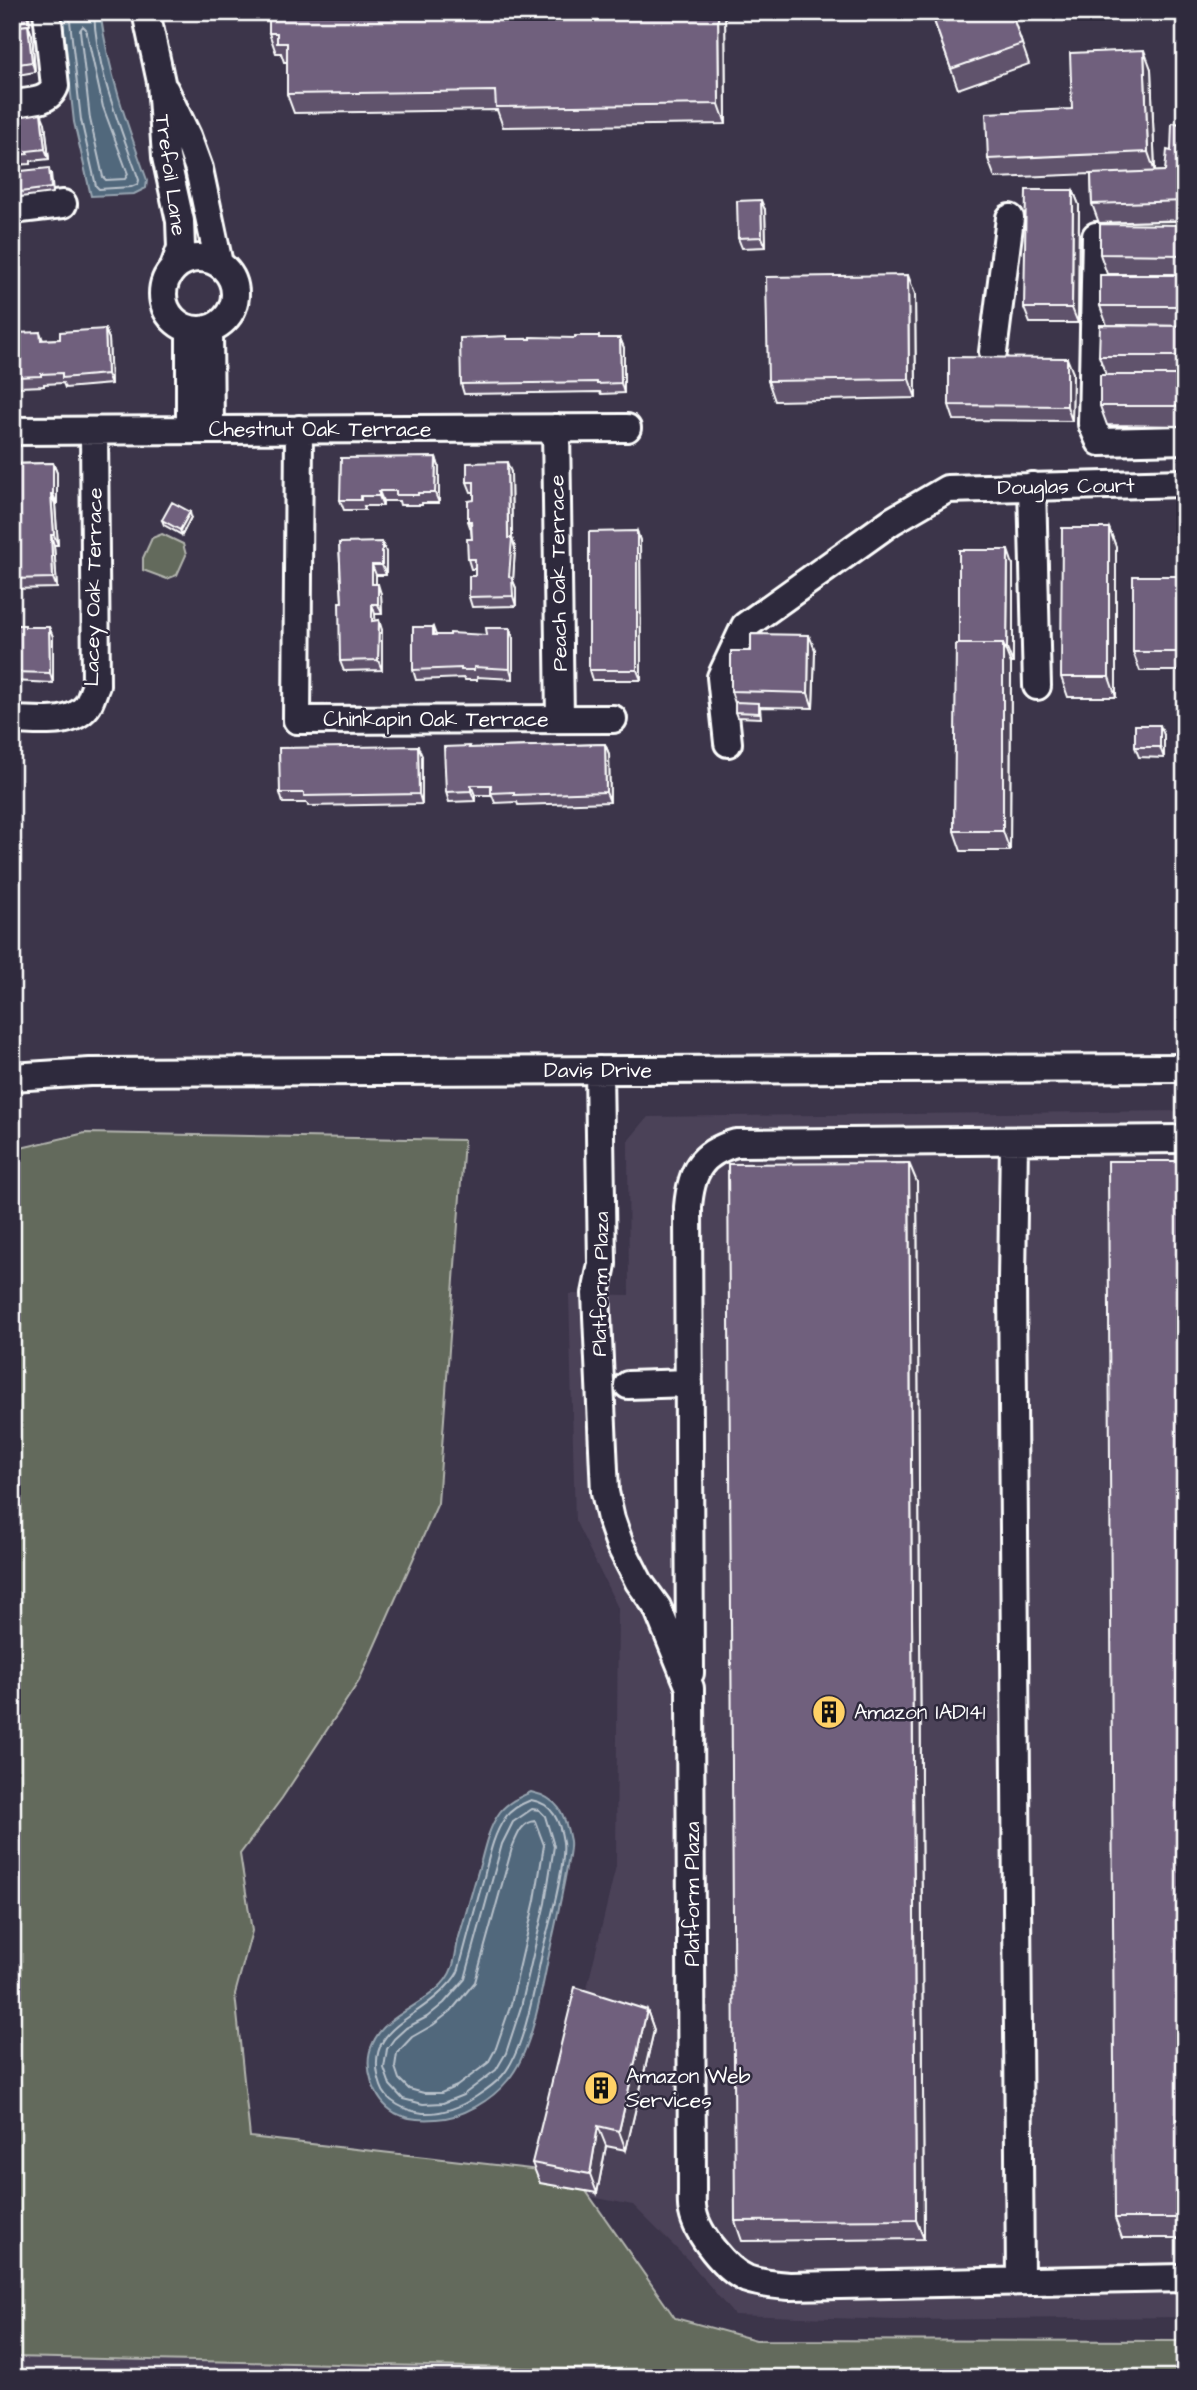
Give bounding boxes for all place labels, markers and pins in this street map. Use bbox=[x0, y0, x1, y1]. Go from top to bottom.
building icon: Amazon IAD141 bbox=[810, 1693, 848, 1731]
place label: Amazon IAD141 bbox=[854, 1698, 986, 1727]
place label: Amazon Web Services bbox=[626, 2062, 751, 2115]
building icon: Amazon Web Services bbox=[582, 2069, 620, 2107]

